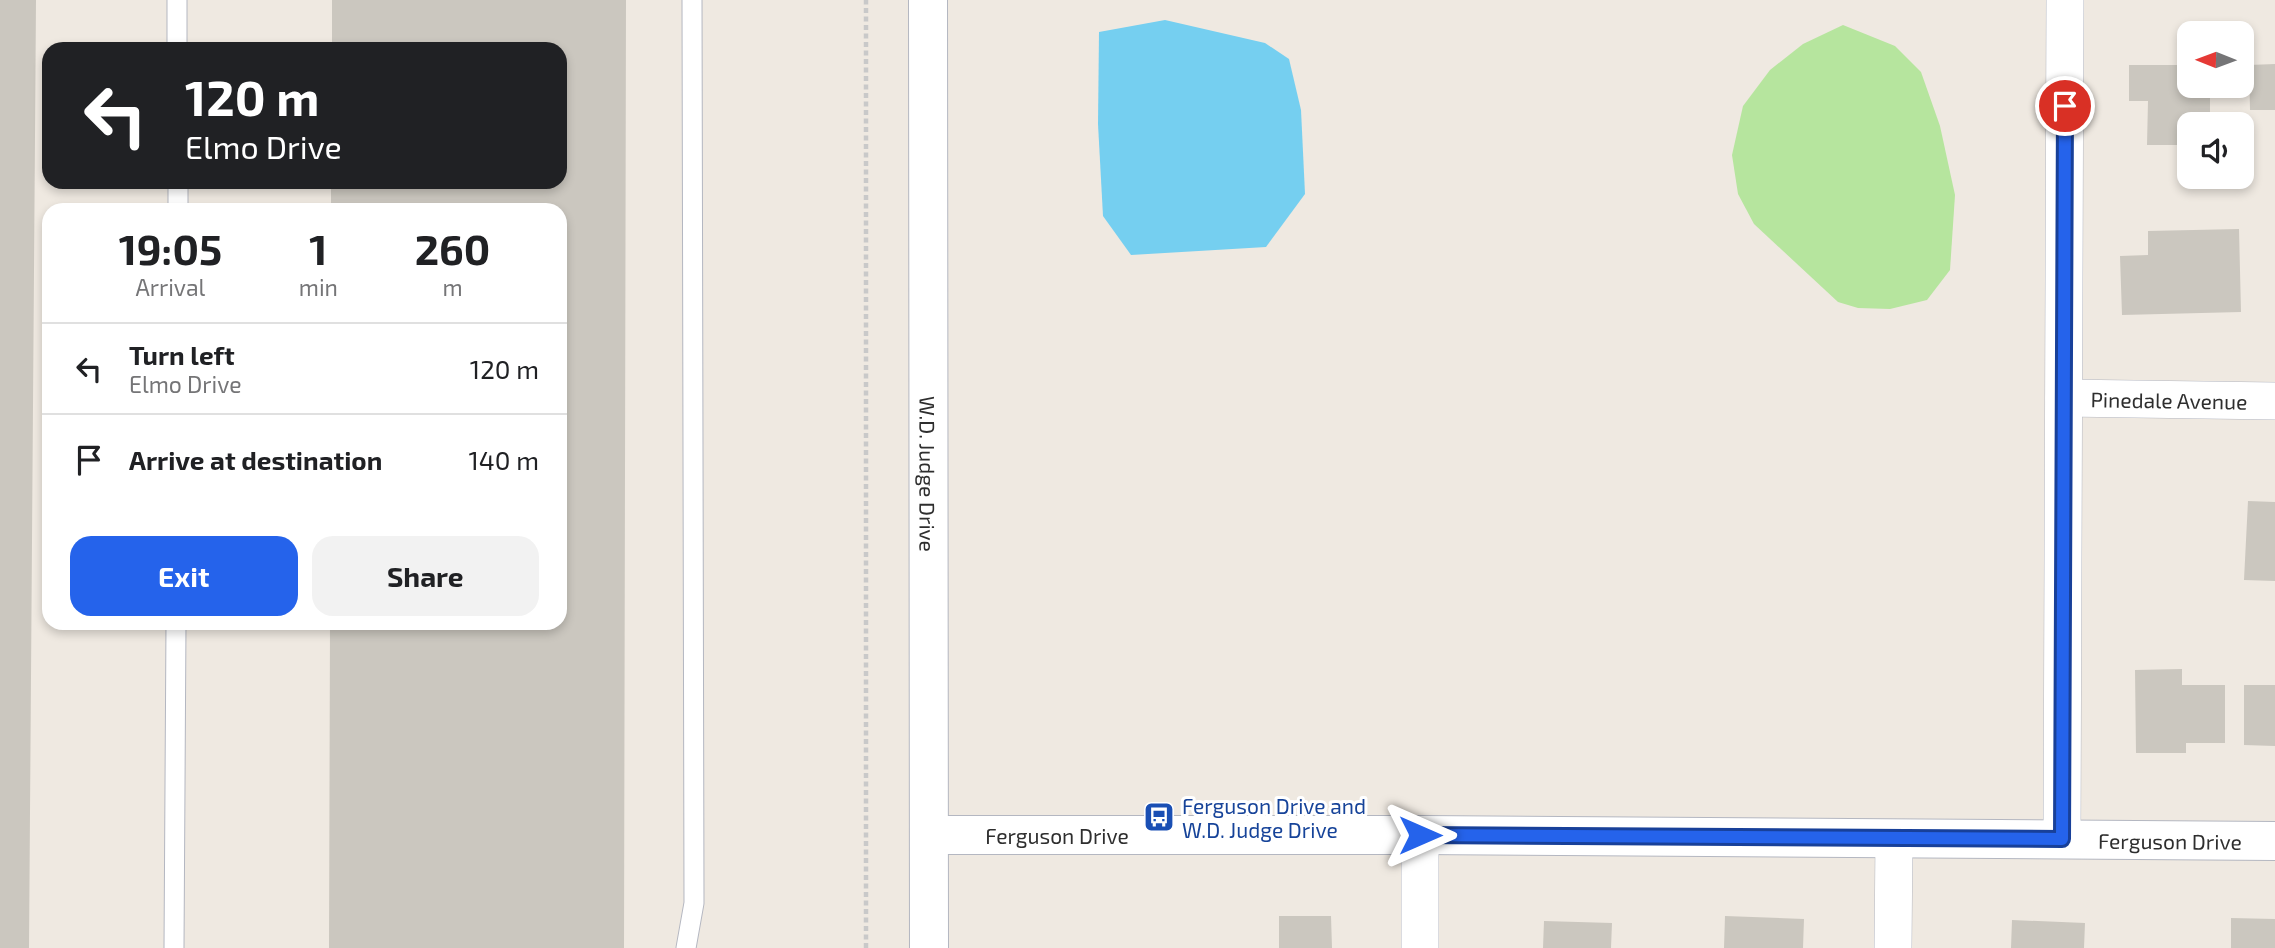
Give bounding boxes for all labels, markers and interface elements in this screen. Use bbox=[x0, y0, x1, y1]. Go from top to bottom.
north arrow bbox=[2177, 21, 2254, 98]
map controls bbox=[2177, 21, 2254, 189]
text: 120 m bbox=[185, 67, 319, 126]
icon: left bbox=[70, 70, 161, 161]
pin bbox=[2035, 76, 2095, 136]
icon: arrive bbox=[2046, 87, 2084, 125]
button: sound bbox=[2177, 112, 2254, 189]
text: Elmo Drive bbox=[185, 127, 342, 165]
text: 19:05 bbox=[119, 223, 222, 273]
text: 1 bbox=[309, 223, 327, 273]
text: 260 bbox=[415, 223, 490, 273]
text: Arrival bbox=[135, 273, 205, 301]
text: min bbox=[299, 273, 338, 301]
text: m bbox=[442, 273, 463, 301]
text: Turn left bbox=[129, 339, 235, 370]
icon: left bbox=[70, 350, 108, 388]
text: 120 m bbox=[470, 353, 539, 384]
text: Elmo Drive bbox=[129, 370, 242, 398]
street label: Pinedale Avenue bbox=[2090, 386, 2248, 413]
street label: W.D. Judge Drive bbox=[916, 396, 941, 552]
icon: arrive bbox=[70, 441, 108, 479]
text: Arrive at destination bbox=[129, 444, 382, 475]
text: 140 m bbox=[468, 444, 539, 475]
button: Exit bbox=[70, 536, 298, 616]
button: Share bbox=[312, 536, 539, 616]
place label: Ferguson Drive and W.D. Judge Drive bbox=[1182, 793, 1366, 842]
position arrow bbox=[1383, 798, 1457, 872]
bus stop icon: Ferguson Drive and W.D. Judge Drive bbox=[1142, 800, 1176, 834]
street label: Ferguson Drive bbox=[985, 823, 1129, 848]
street label: Ferguson Drive bbox=[2098, 827, 2242, 853]

